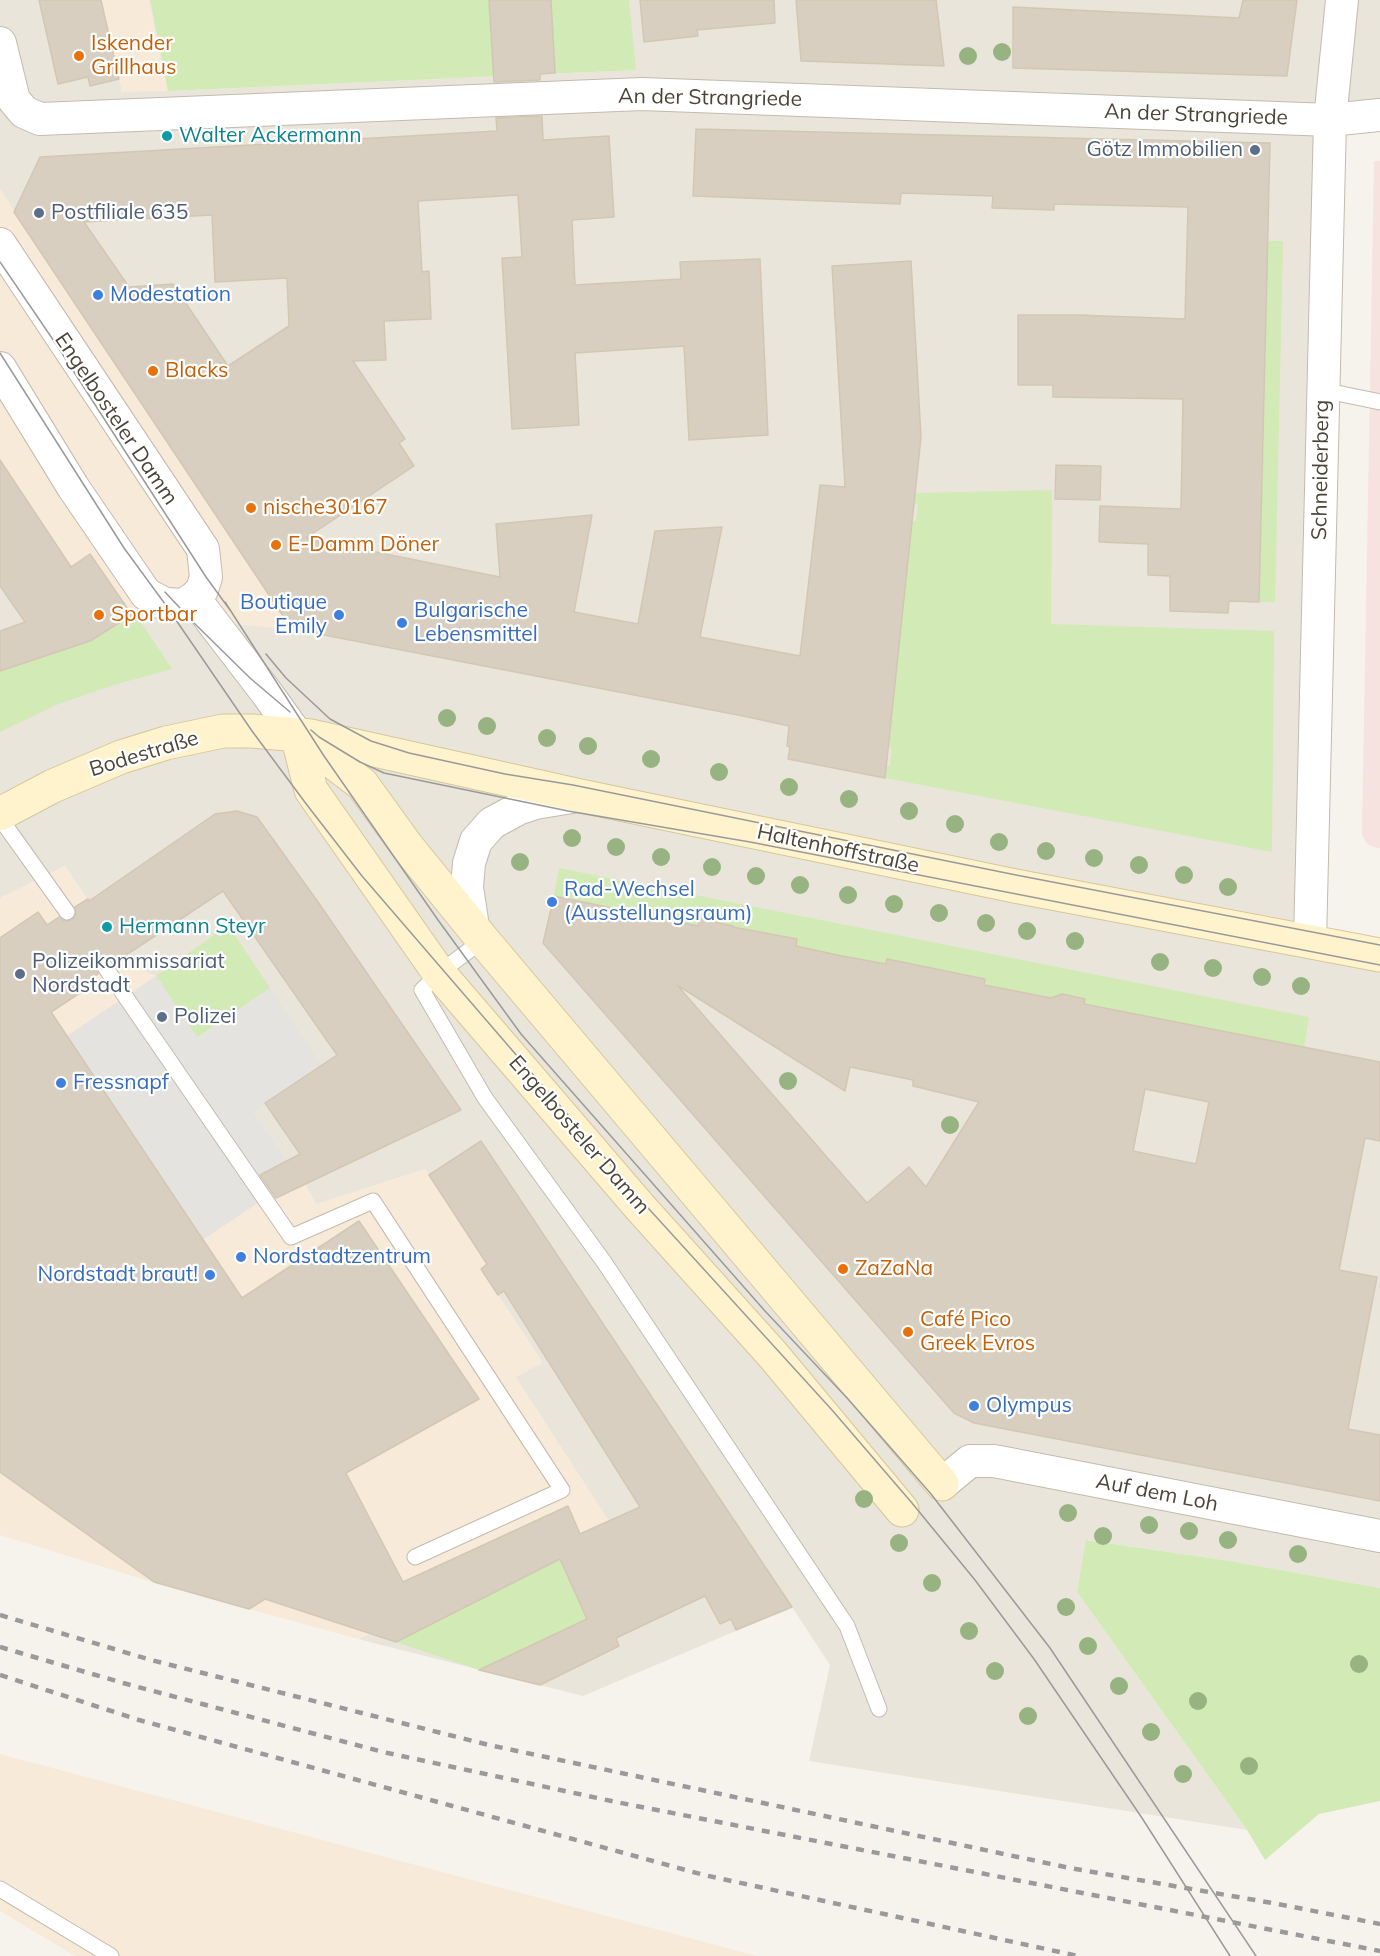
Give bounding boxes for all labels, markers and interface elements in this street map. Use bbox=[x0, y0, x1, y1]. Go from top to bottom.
place label: Iskender Grillhaus bbox=[91, 31, 176, 81]
marker: Iskender Grillhaus bbox=[72, 49, 86, 63]
street label: An der Strangriede bbox=[618, 84, 802, 112]
street label: An der Strangriede bbox=[1104, 99, 1288, 131]
place label: Walter Ackermann bbox=[179, 123, 361, 149]
marker: Walter Ackermann bbox=[160, 129, 174, 143]
place label: Götz Immobilien bbox=[1086, 137, 1243, 163]
marker: Götz Immobilien bbox=[1248, 143, 1262, 157]
place label: Postfiliale 635 bbox=[51, 200, 188, 226]
marker: Postfiliale 635 bbox=[32, 206, 46, 220]
place label: Modestation bbox=[110, 282, 231, 308]
marker: Modestation bbox=[91, 288, 105, 302]
street label: Engelbosteler Damm bbox=[49, 328, 183, 510]
place label: Blacks bbox=[165, 358, 228, 384]
marker: Blacks bbox=[146, 364, 160, 378]
street label: Schneiderberg bbox=[1307, 400, 1335, 540]
place label: nische30167 bbox=[263, 495, 388, 521]
marker: nische30167 bbox=[244, 501, 258, 515]
place label: E-Damm Döner bbox=[288, 532, 439, 558]
marker: E-Damm Döner bbox=[269, 538, 283, 552]
place label: Boutique Emily bbox=[240, 590, 327, 640]
place label: Bulgarische Lebensmittel bbox=[414, 598, 538, 648]
place label: Sportbar bbox=[111, 602, 197, 628]
marker: Sportbar bbox=[92, 608, 106, 622]
marker: Boutique Emily bbox=[332, 608, 346, 622]
marker: Bulgarische Lebensmittel bbox=[395, 616, 409, 630]
street label: Bodestraße bbox=[86, 725, 202, 783]
street label: Haltenhoffstraße bbox=[755, 820, 921, 878]
place label: Rad-Wechsel (Ausstellungsraum) bbox=[564, 877, 752, 927]
marker: Rad-Wechsel (Ausstellungsraum) bbox=[545, 895, 559, 909]
place label: Hermann Steyr bbox=[119, 914, 266, 940]
marker: Hermann Steyr bbox=[100, 920, 114, 934]
place label: Polizeikommissariat Nordstadt bbox=[32, 949, 225, 999]
marker: Polizeikommissariat Nordstadt bbox=[13, 967, 27, 981]
place label: Polizei bbox=[174, 1004, 236, 1030]
marker: Polizei bbox=[155, 1010, 169, 1024]
street label: Engelbosteler Damm bbox=[503, 1051, 655, 1219]
place label: Fressnapf bbox=[73, 1070, 169, 1096]
marker: Fressnapf bbox=[54, 1076, 68, 1090]
place label: Nordstadtzentrum bbox=[253, 1244, 431, 1270]
marker: Nordstadtzentrum bbox=[234, 1250, 248, 1264]
place label: ZaZaNa bbox=[855, 1256, 933, 1282]
place label: Nordstadt braut! bbox=[38, 1262, 198, 1288]
marker: ZaZaNa bbox=[836, 1262, 850, 1276]
marker: Nordstadt braut! bbox=[203, 1268, 217, 1282]
place label: Café Pico Greek Evros bbox=[920, 1307, 1035, 1357]
marker: Café Pico Greek Evros bbox=[901, 1325, 915, 1339]
place label: Olympus bbox=[986, 1393, 1072, 1419]
marker: Olympus bbox=[967, 1399, 981, 1413]
street label: Auf dem Loh bbox=[1094, 1469, 1220, 1517]

